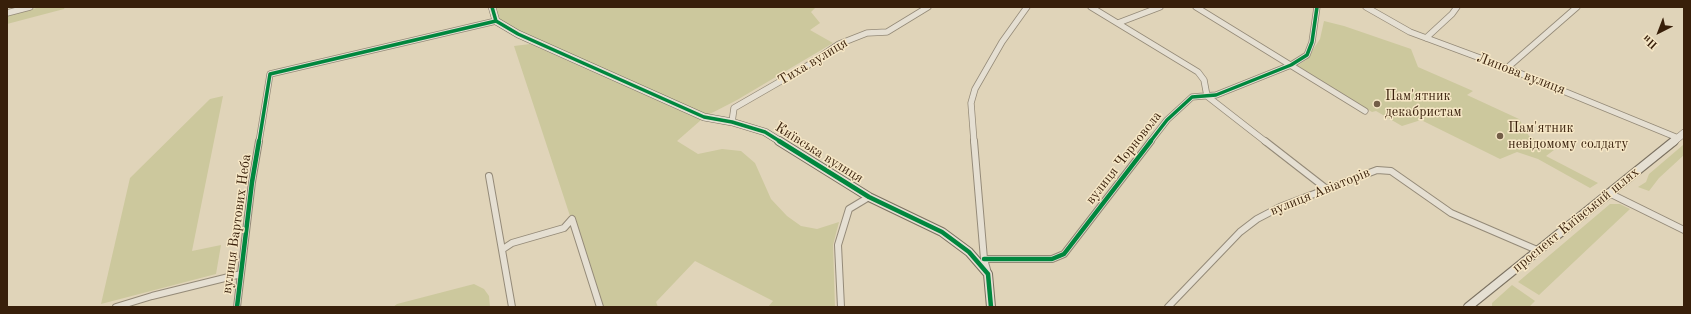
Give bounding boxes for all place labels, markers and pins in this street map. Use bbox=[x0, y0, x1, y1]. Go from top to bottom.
place label: Пам'ятник декабристам bbox=[1385, 88, 1462, 120]
marker: Пам'ятник декабристам bbox=[1372, 99, 1382, 109]
place label: Пам'ятник невідомому солдату bbox=[1508, 120, 1629, 152]
marker: Пам'ятник невідомому солдату bbox=[1495, 131, 1505, 141]

